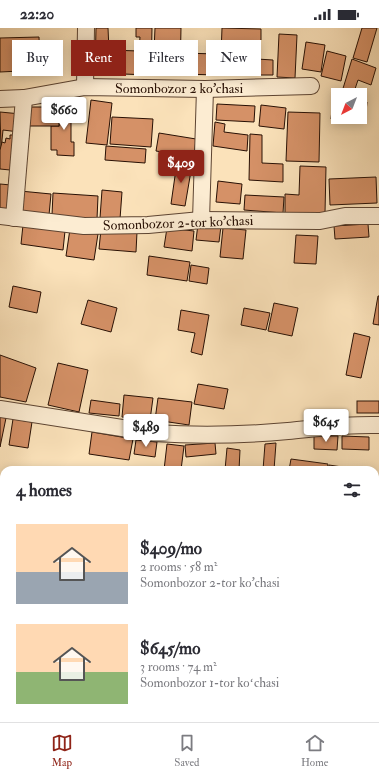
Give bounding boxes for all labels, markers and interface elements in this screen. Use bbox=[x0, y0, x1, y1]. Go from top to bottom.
text: 22:20 bbox=[20, 5, 54, 24]
chip: Buy bbox=[12, 40, 63, 76]
chip: Rent bbox=[71, 40, 126, 76]
chip: Filters bbox=[134, 40, 198, 76]
chip: New bbox=[206, 40, 261, 76]
street label: Somonbozor 2 ko'chasi bbox=[115, 80, 243, 97]
north arrow bbox=[331, 88, 367, 124]
map controls bbox=[331, 88, 367, 124]
pin: $660 bbox=[40, 97, 88, 131]
text: $660 bbox=[50, 102, 78, 118]
pin: $409 bbox=[157, 150, 205, 184]
text: $409 bbox=[167, 155, 195, 171]
street label: Somonbozor 2-tor ko'chasi bbox=[102, 212, 254, 234]
pin: $645 bbox=[302, 409, 350, 443]
pin: $489 bbox=[122, 414, 170, 448]
text: $645 bbox=[313, 414, 339, 430]
text: $489 bbox=[132, 419, 160, 435]
icon: filters bbox=[341, 479, 363, 501]
text: 4 homes bbox=[16, 480, 72, 501]
text: $409/mo bbox=[140, 538, 202, 559]
icon: home bbox=[48, 540, 96, 588]
text: 2 rooms · 58 m² bbox=[140, 559, 218, 575]
text: Somonbozor 2-tor ko'chasi bbox=[140, 575, 280, 591]
text: $645/mo bbox=[140, 638, 200, 659]
icon: home bbox=[48, 640, 96, 688]
text: 3 rooms · 74 m² bbox=[140, 659, 217, 675]
text: Somonbozor 1-tor koʻchasi bbox=[140, 675, 279, 691]
tab: Map bbox=[51, 732, 73, 769]
tab: Saved bbox=[174, 732, 199, 769]
tab: Home bbox=[301, 732, 328, 769]

